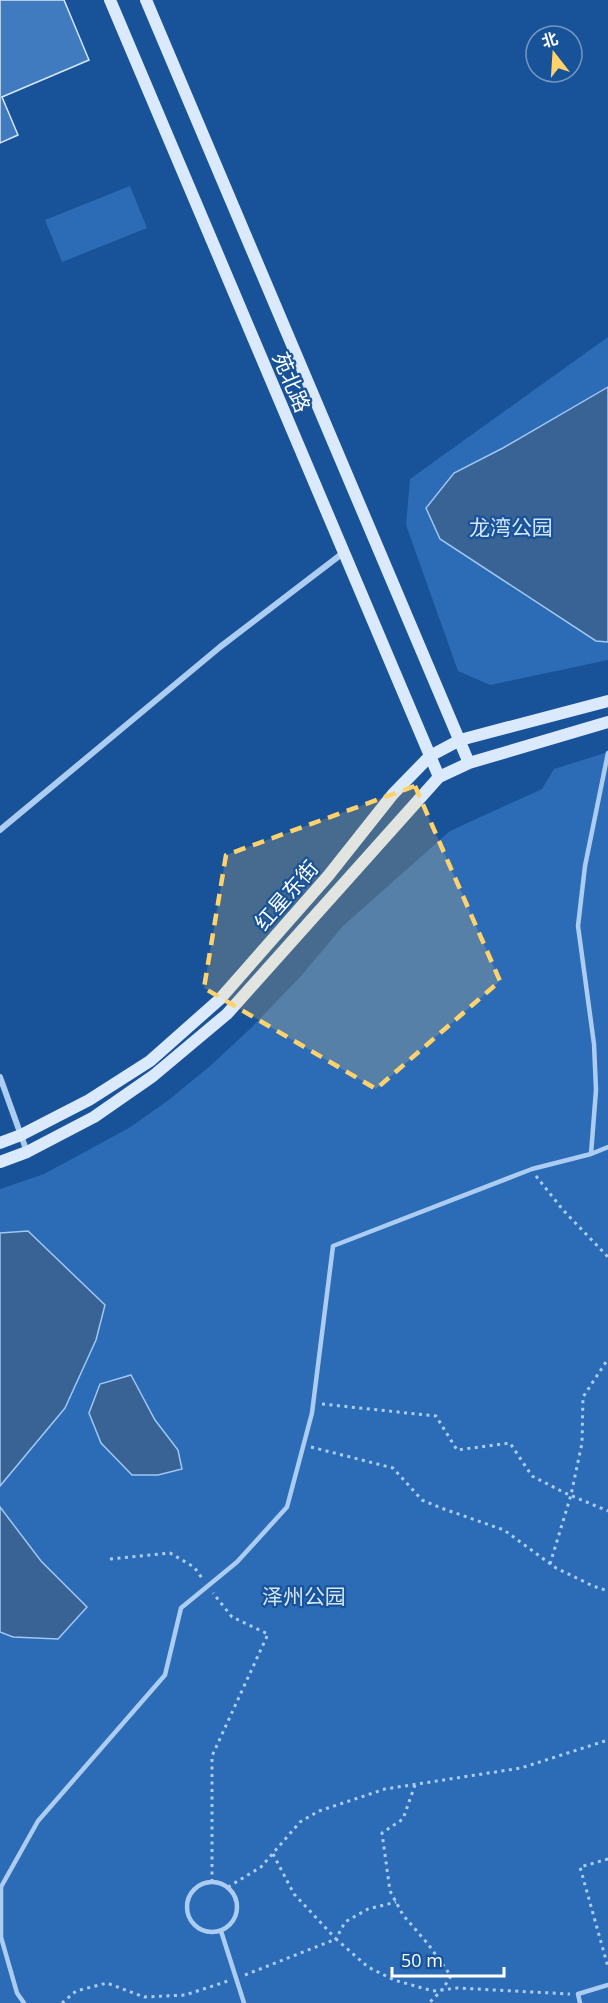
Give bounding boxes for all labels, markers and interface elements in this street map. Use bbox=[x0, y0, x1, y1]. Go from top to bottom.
north arrow bbox=[524, 24, 584, 84]
text: 北 bbox=[539, 27, 560, 53]
street label: 苑北路 bbox=[267, 348, 317, 416]
park label: 龙湾公园 bbox=[469, 513, 553, 541]
street label: 红星东街 bbox=[248, 854, 324, 936]
park label: 泽州公园 bbox=[262, 1582, 346, 1610]
scale bar bbox=[392, 1940, 504, 1978]
text: 50 m bbox=[401, 1948, 443, 1972]

